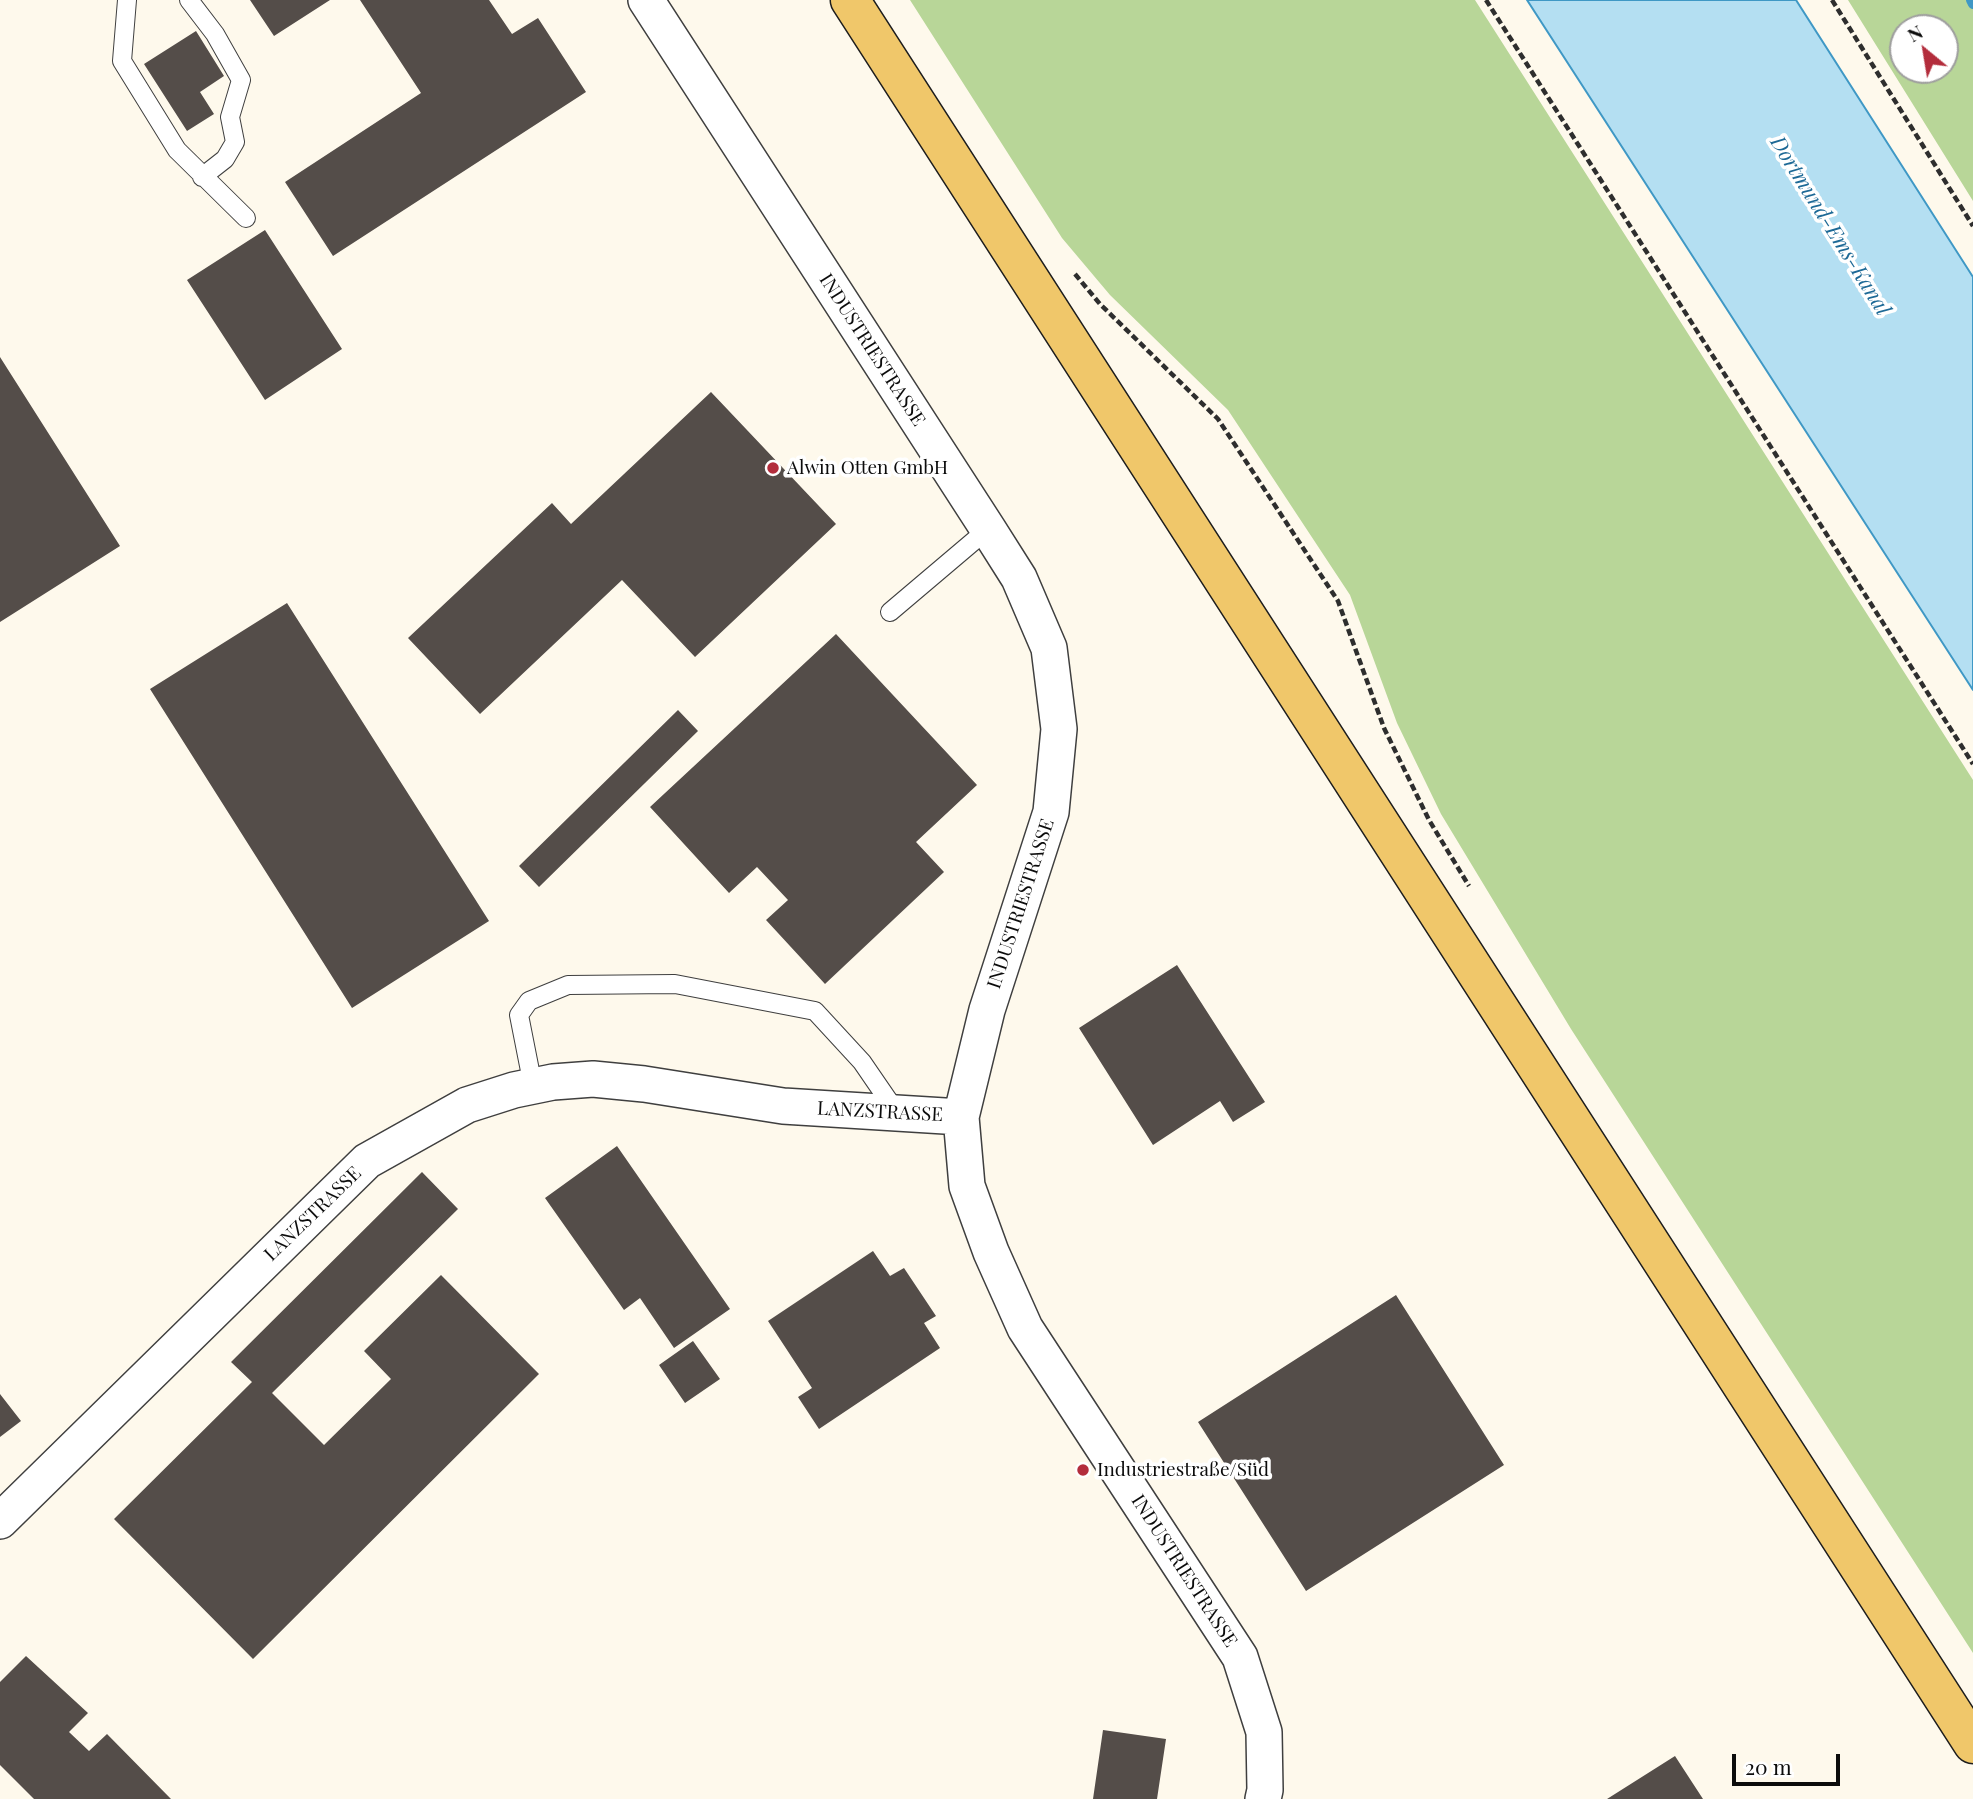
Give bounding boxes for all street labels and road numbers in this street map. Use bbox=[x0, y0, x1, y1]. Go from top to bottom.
street label: INDUSTRIESTRASSE bbox=[814, 269, 930, 431]
street label: INDUSTRIESTRASSE bbox=[983, 816, 1059, 992]
street label: LANZSTRASSE bbox=[817, 1097, 943, 1127]
street label: LANZSTRASSE bbox=[260, 1162, 366, 1266]
street label: INDUSTRIESTRASSE bbox=[1126, 1490, 1242, 1652]

